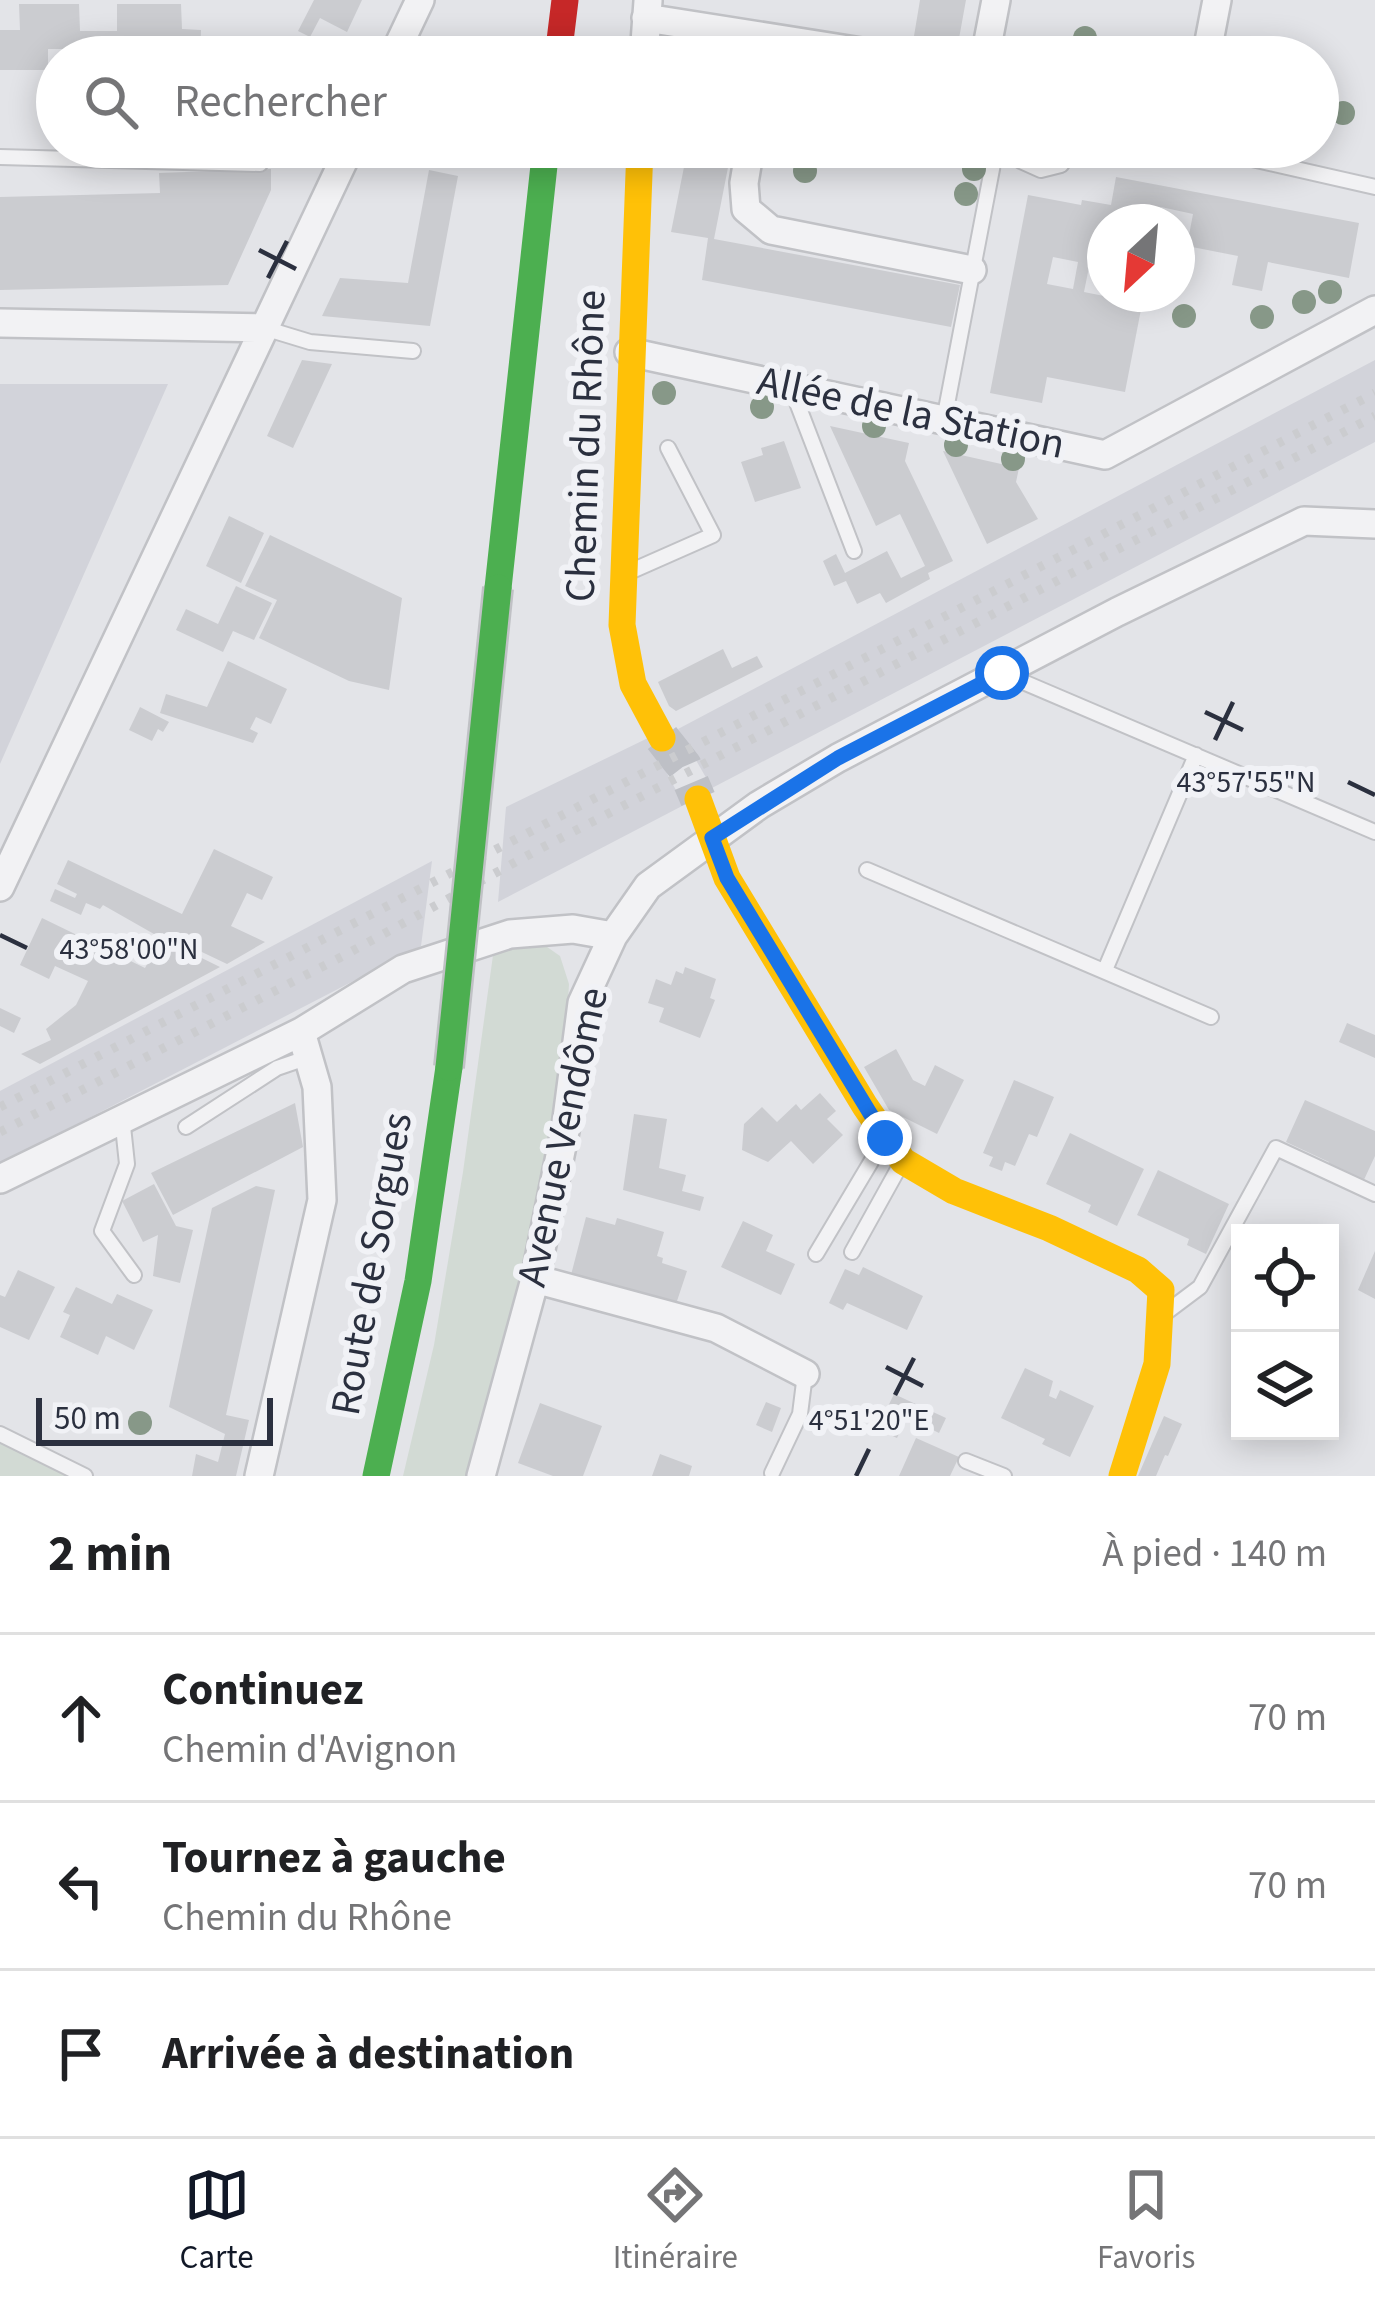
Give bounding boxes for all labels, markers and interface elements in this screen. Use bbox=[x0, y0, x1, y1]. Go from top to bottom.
search box bbox=[36, 36, 1339, 168]
icon: search bbox=[78, 69, 144, 135]
text: Rechercher bbox=[174, 70, 387, 134]
north arrow bbox=[1087, 204, 1195, 312]
street label: Chemin du Rhône bbox=[551, 289, 621, 603]
street label: Allée de la Station bbox=[752, 351, 1070, 475]
route start bbox=[975, 646, 1029, 700]
text: 43°57'55"N bbox=[1176, 761, 1316, 804]
text: 43°58'00"N bbox=[59, 928, 199, 971]
street label: Avenue Vendôme bbox=[502, 982, 624, 1292]
street label: Route de Sorgues bbox=[316, 1108, 428, 1420]
route end bbox=[858, 1111, 912, 1165]
map controls bbox=[1231, 1224, 1339, 1440]
button: locate bbox=[1231, 1224, 1339, 1332]
button: layers bbox=[1231, 1332, 1339, 1440]
scale bar bbox=[36, 1392, 273, 1445]
text: 50 m bbox=[54, 1395, 121, 1442]
text: 4°51'20"E bbox=[809, 1399, 929, 1442]
text: 2 min bbox=[48, 1518, 172, 1590]
text: À pied · 140 m bbox=[1102, 1526, 1327, 1582]
text: Continuez bbox=[162, 1658, 364, 1722]
icon: ahead bbox=[48, 1685, 114, 1751]
text: 70 m bbox=[1248, 1690, 1327, 1746]
text: Chemin d'Avignon bbox=[162, 1722, 457, 1778]
text: Tournez à gauche bbox=[162, 1826, 506, 1890]
icon: left bbox=[48, 1853, 114, 1919]
text: 70 m bbox=[1248, 1858, 1327, 1914]
text: Chemin du Rhône bbox=[162, 1890, 452, 1946]
icon: arrive bbox=[48, 2021, 114, 2087]
text: Arrivée à destination bbox=[162, 2022, 574, 2086]
tab: Carte bbox=[180, 2162, 254, 2281]
tab: Itinéraire bbox=[613, 2162, 738, 2281]
tab: Favoris bbox=[1097, 2162, 1195, 2281]

